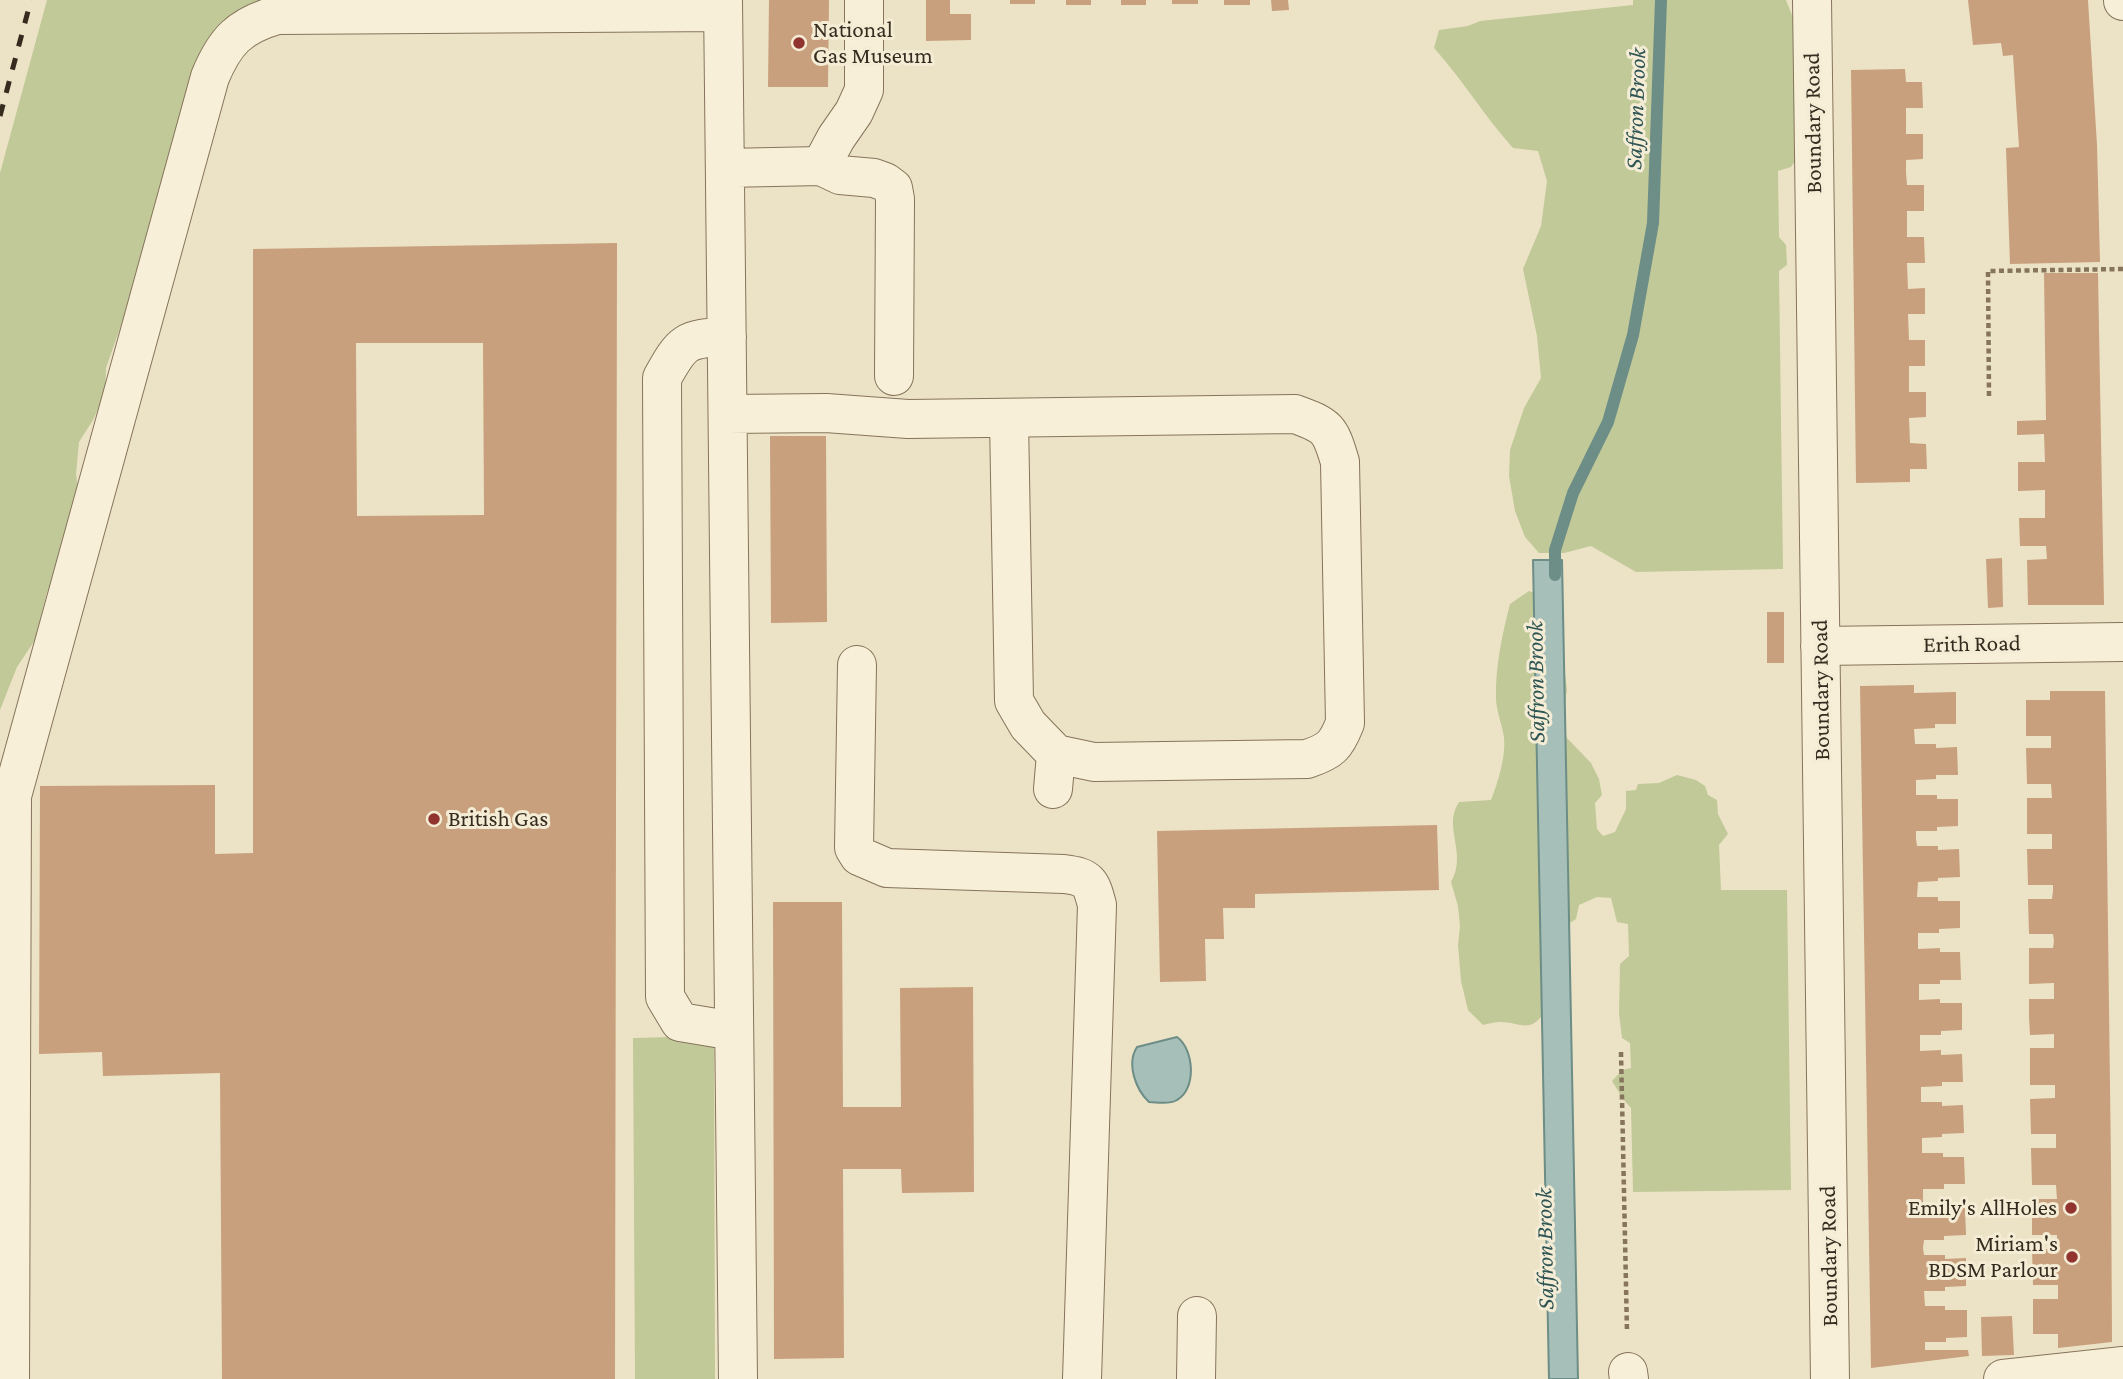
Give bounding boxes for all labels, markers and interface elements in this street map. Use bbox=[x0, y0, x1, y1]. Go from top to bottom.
place label: National Gas Museum bbox=[813, 16, 933, 70]
marker: National Gas Museum bbox=[791, 35, 807, 51]
water label: Saffron Brook bbox=[1619, 48, 1653, 170]
street label: Boundary Road bbox=[1798, 52, 1828, 194]
street label: Boundary Road bbox=[1806, 619, 1836, 761]
water label: Saffron Brook bbox=[1521, 621, 1551, 743]
street label: Erith Road bbox=[1923, 629, 2021, 659]
place label: British Gas bbox=[448, 805, 548, 833]
marker: British Gas bbox=[426, 811, 442, 827]
street label: Boundary Road bbox=[1814, 1185, 1844, 1327]
water label: Saffron Brook bbox=[1530, 1188, 1560, 1310]
place label: Emily's AllHoles bbox=[1908, 1194, 2057, 1222]
marker: Emily's AllHoles bbox=[2063, 1200, 2079, 1216]
place label: Miriam's BDSM Parlour bbox=[1928, 1230, 2058, 1284]
marker: Miriam's BDSM Parlour bbox=[2064, 1249, 2080, 1265]

